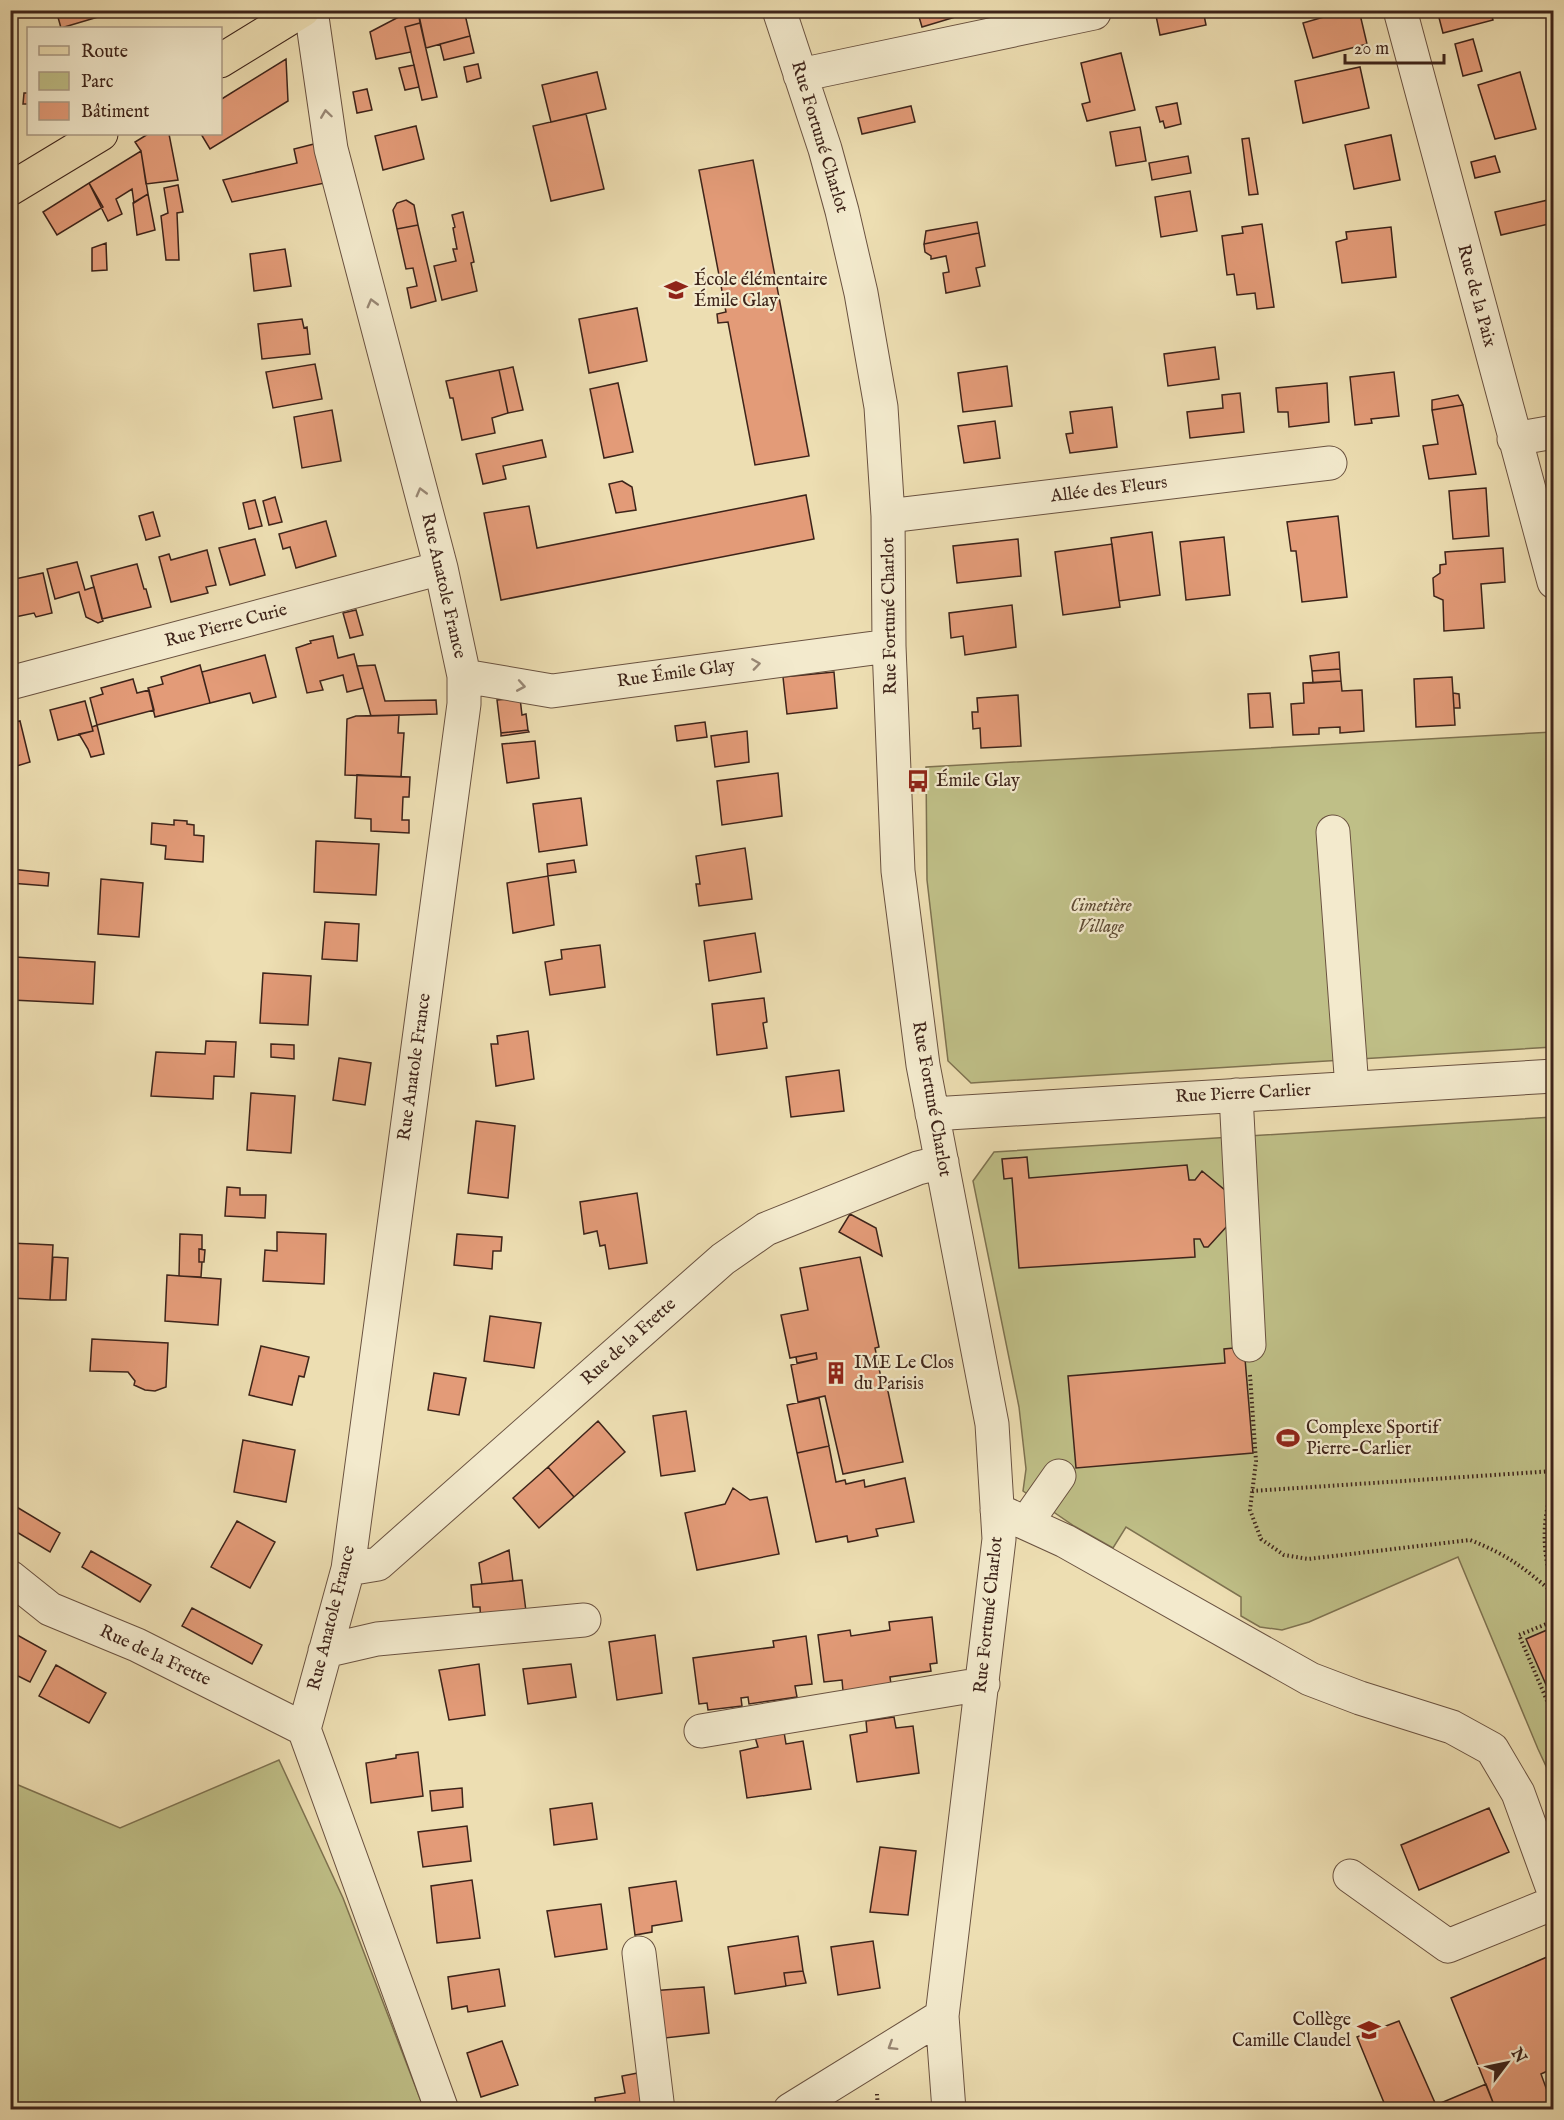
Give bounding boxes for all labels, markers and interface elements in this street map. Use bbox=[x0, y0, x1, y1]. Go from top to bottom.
legend bbox=[27, 27, 222, 135]
scale bar bbox=[1345, 27, 1444, 65]
text: 20 m bbox=[1354, 38, 1389, 61]
text: Route bbox=[81, 41, 128, 64]
street label: Rue Fortuné Charlot bbox=[785, 58, 853, 216]
text: Parc bbox=[81, 71, 114, 94]
text: Bâtiment bbox=[81, 101, 150, 124]
one-way arrow bbox=[321, 109, 333, 118]
street label: Rue de la Paix bbox=[1451, 242, 1501, 350]
place label: École élémentaire Émile Glay bbox=[694, 267, 828, 313]
school or university icon: École élémentaire Émile Glay bbox=[663, 277, 689, 303]
one-way arrow bbox=[366, 298, 379, 308]
street label: Allée des Fleurs bbox=[1048, 471, 1169, 509]
one-way arrow bbox=[416, 487, 428, 497]
street label: Rue Anatole France bbox=[415, 511, 471, 661]
street label: Rue Fortuné Charlot bbox=[877, 537, 903, 695]
street label: Rue Pierre Curie bbox=[162, 599, 290, 653]
street label: Rue Émile Glay bbox=[615, 652, 737, 694]
one-way arrow bbox=[751, 658, 761, 670]
one-way arrow bbox=[516, 679, 526, 692]
bus stop icon: Émile Glay bbox=[905, 768, 931, 794]
place label: Émile Glay bbox=[936, 768, 1020, 793]
park label: Cimetière Village bbox=[1070, 895, 1132, 939]
street label: Rue Anatole France bbox=[393, 992, 437, 1142]
street label: Rue Fortuné Charlot bbox=[906, 1019, 956, 1179]
street label: Rue Pierre Carlier bbox=[1175, 1079, 1312, 1109]
street label: Rue de la Frette bbox=[577, 1293, 681, 1391]
place label: IME Le Clos du Parisis bbox=[854, 1352, 954, 1396]
building icon: IME Le Clos du Parisis bbox=[823, 1360, 849, 1386]
place label: Complexe Sportif Pierre-Carlier bbox=[1306, 1417, 1442, 1461]
sports icon: Complexe Sportif Pierre-Carlier bbox=[1275, 1425, 1301, 1451]
street label: Rue Fortuné Charlot bbox=[969, 1535, 1009, 1695]
street label: Rue Anatole France bbox=[303, 1543, 361, 1693]
street label: Rue de la Frette bbox=[96, 1620, 214, 1692]
place label: Collège Camille Claudel bbox=[1232, 2009, 1351, 2053]
school or university icon: Collège Camille Claudel bbox=[1356, 2017, 1382, 2043]
north arrow bbox=[1477, 2033, 1537, 2093]
one-way arrow bbox=[888, 2039, 898, 2051]
text: N bbox=[1505, 2044, 1530, 2067]

